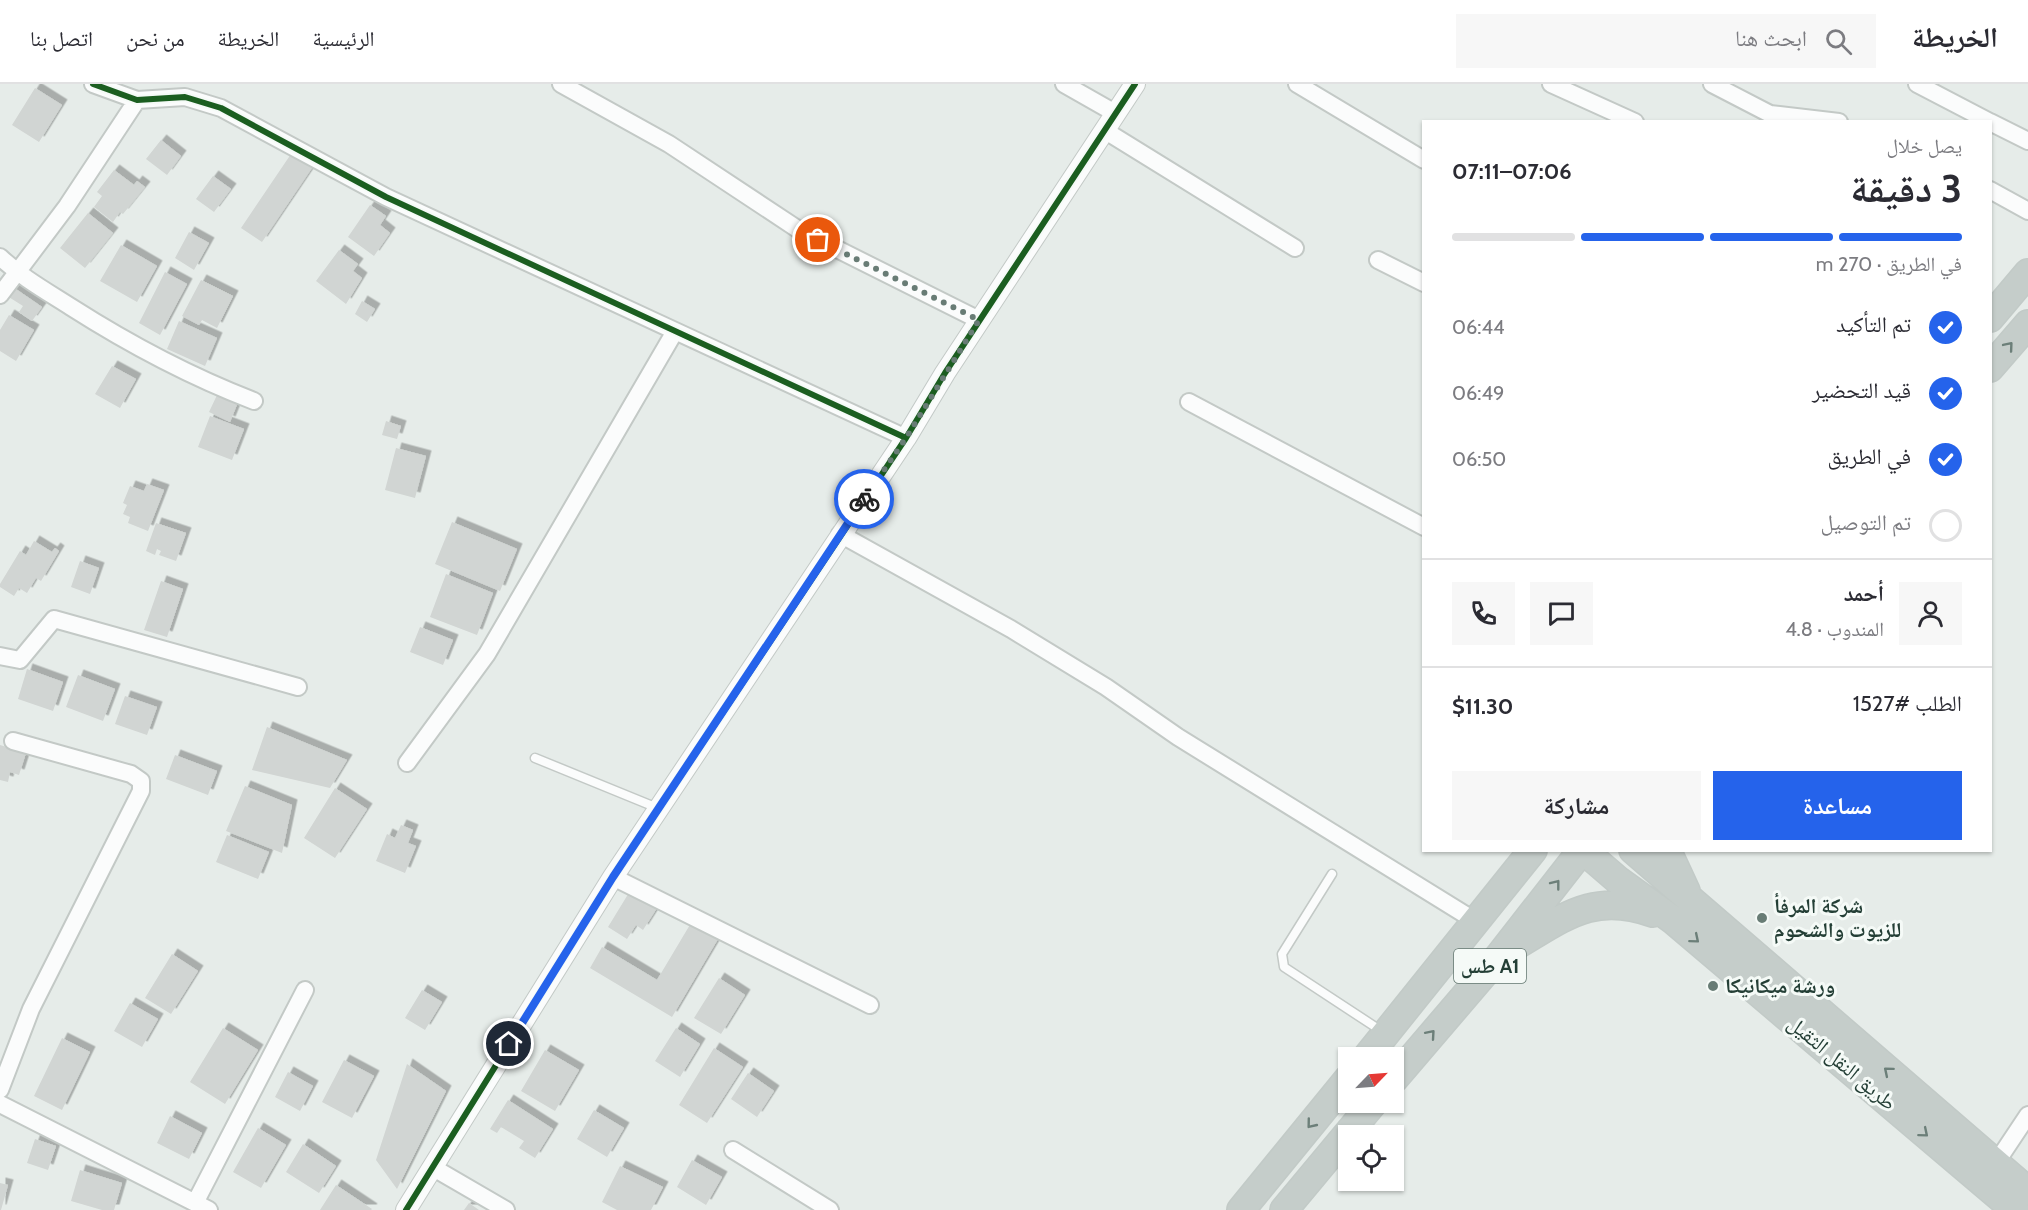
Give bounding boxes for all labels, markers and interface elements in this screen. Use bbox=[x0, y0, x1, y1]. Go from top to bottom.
search box bbox=[1456, 14, 1876, 68]
text: الخريطة bbox=[1912, 20, 1998, 54]
text: ابحث هنا bbox=[1735, 25, 1807, 52]
icon: search bbox=[1822, 25, 1855, 58]
text: اتصل بنا bbox=[30, 26, 93, 51]
text: من نحن bbox=[126, 26, 185, 51]
text: الخريطة bbox=[218, 26, 279, 51]
text: الرئيسية bbox=[312, 26, 375, 51]
text: يصل خلال bbox=[1886, 134, 1962, 158]
text: 07:06–07:11 bbox=[1452, 158, 1572, 185]
text: 3 دقيقة bbox=[1850, 164, 1962, 212]
pin bbox=[792, 214, 843, 265]
icon: bag bbox=[801, 223, 834, 256]
text: في الطريق · 270 m bbox=[1816, 252, 1962, 276]
text: تم التأكيد bbox=[1836, 311, 1911, 338]
icon: check bbox=[1929, 311, 1962, 344]
text: 06:44 bbox=[1452, 315, 1505, 339]
one-way arrow bbox=[2002, 342, 2013, 353]
text: قيد التحضير bbox=[1812, 377, 1911, 404]
icon: check bbox=[1929, 377, 1962, 410]
text: 06:49 bbox=[1452, 381, 1504, 405]
text: في الطريق bbox=[1827, 443, 1911, 470]
icon: check bbox=[1929, 443, 1962, 476]
text: 06:50 bbox=[1452, 447, 1506, 471]
courier bbox=[834, 469, 894, 529]
icon: bike bbox=[848, 483, 881, 516]
text: تم التوصيل bbox=[1821, 509, 1911, 536]
text: أحمد bbox=[1844, 580, 1884, 607]
button: phone bbox=[1452, 582, 1515, 645]
button: chat bbox=[1530, 582, 1593, 645]
button: person bbox=[1899, 582, 1962, 645]
text: المندوب · 4.8 bbox=[1785, 617, 1884, 641]
text: الطلب #1527 bbox=[1853, 690, 1962, 717]
text: $11.30 bbox=[1452, 693, 1513, 720]
button: مشاركة bbox=[1452, 771, 1701, 840]
button: مساعدة bbox=[1713, 771, 1962, 840]
one-way arrow bbox=[1548, 880, 1559, 891]
place label: شركة المرفأ للزيوت والشحوم bbox=[1774, 892, 1901, 944]
marker: شركة المرفأ للزيوت والشحوم bbox=[1755, 911, 1769, 925]
one-way arrow bbox=[1688, 932, 1699, 943]
road number: طس A1 bbox=[1454, 949, 1526, 983]
place label: ورشة ميكانيكا bbox=[1725, 973, 1835, 998]
marker: ورشة ميكانيكا bbox=[1706, 979, 1720, 993]
street label: طريق النقل الثقيل bbox=[1782, 1010, 1902, 1116]
pin bbox=[483, 1018, 534, 1069]
icon: home bbox=[492, 1027, 525, 1060]
one-way arrow bbox=[1424, 1030, 1435, 1041]
north arrow bbox=[1338, 1047, 1404, 1113]
map controls bbox=[1338, 1047, 1404, 1191]
one-way arrow bbox=[1884, 1067, 1895, 1078]
one-way arrow bbox=[1308, 1118, 1319, 1129]
button: locate bbox=[1338, 1125, 1404, 1191]
one-way arrow bbox=[1917, 1126, 1928, 1137]

